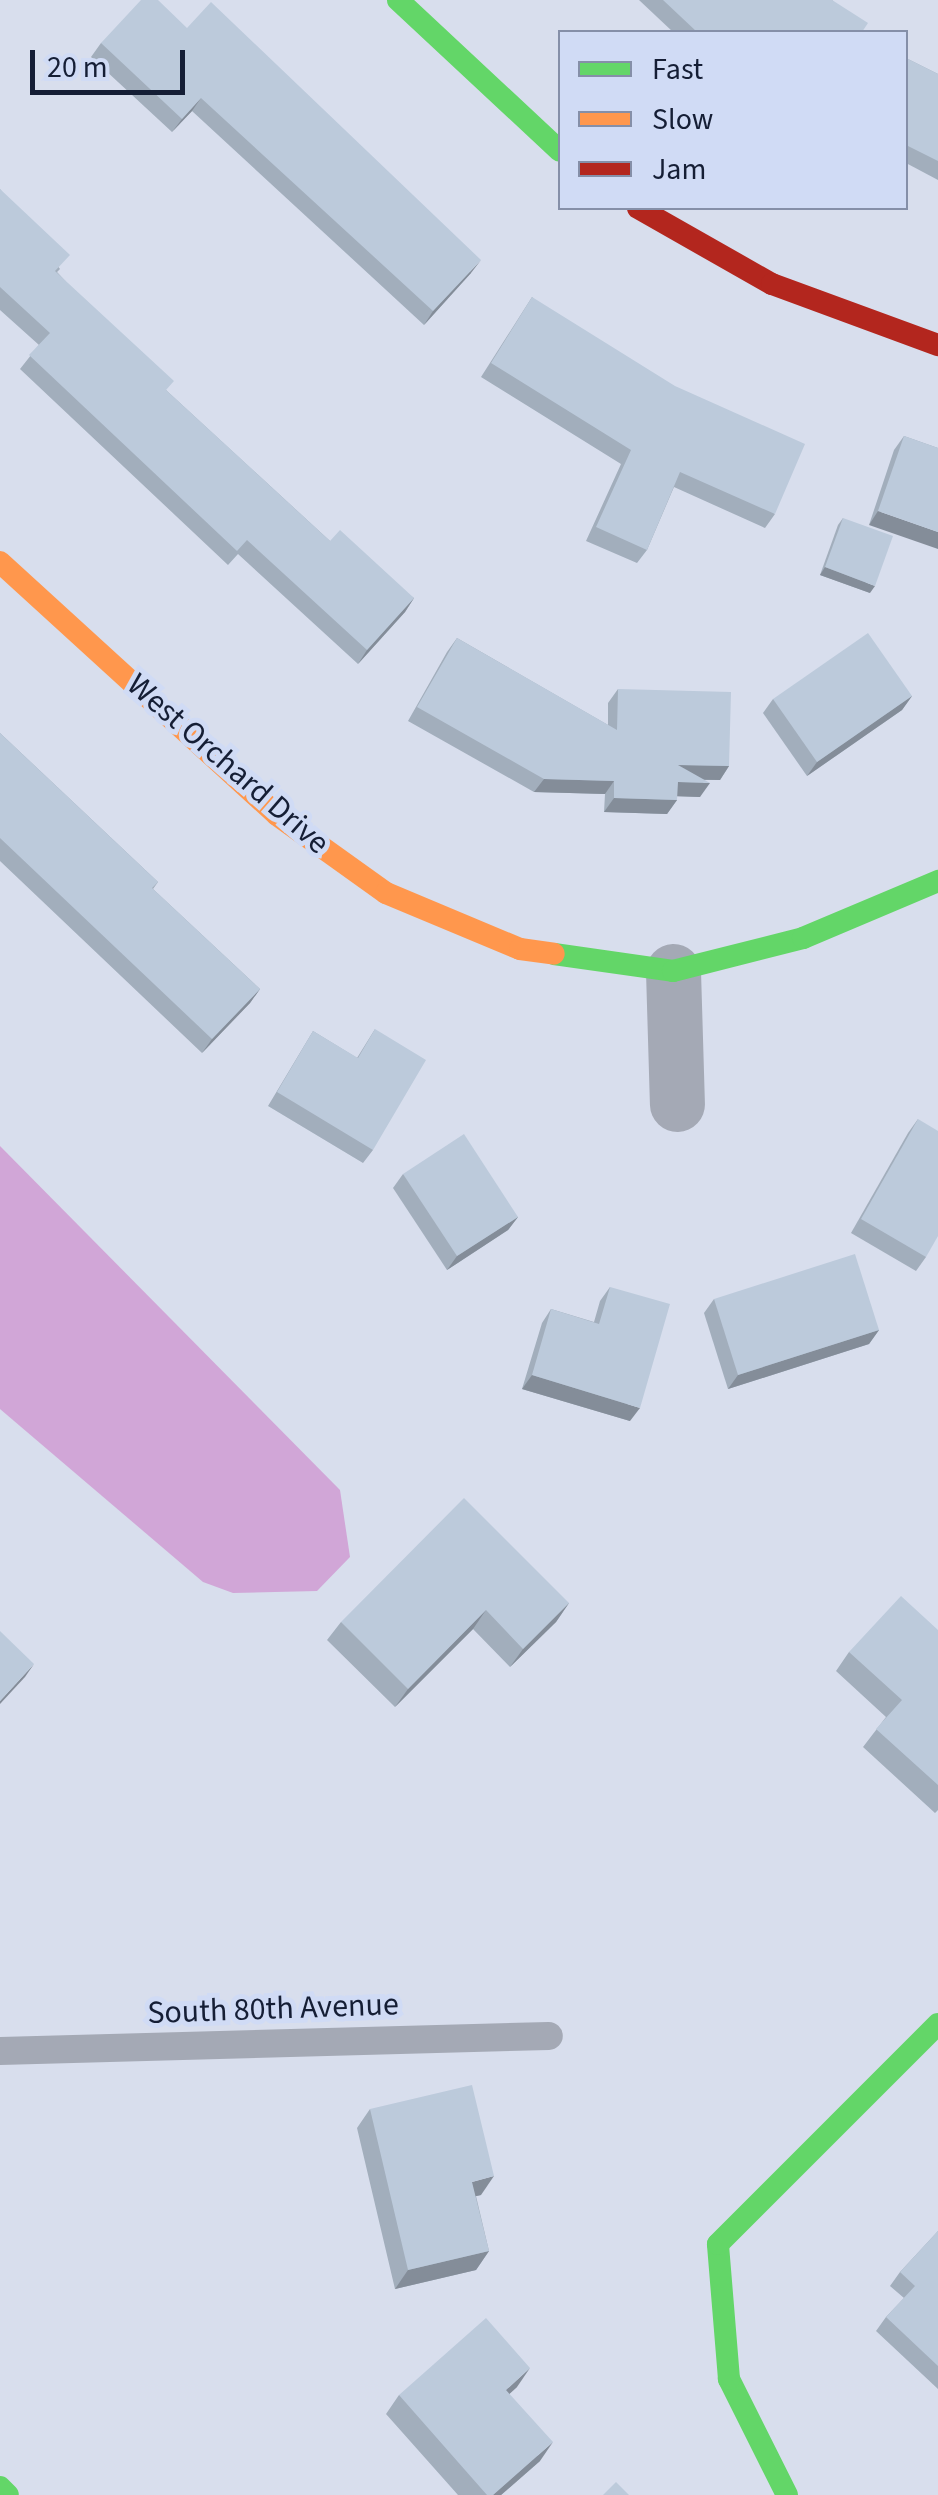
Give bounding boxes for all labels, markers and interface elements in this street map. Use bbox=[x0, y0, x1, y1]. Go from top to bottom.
scale bar bbox=[35, 30, 190, 92]
legend bbox=[558, 30, 908, 210]
text: 20 m bbox=[47, 46, 108, 89]
text: Fast bbox=[652, 48, 703, 91]
text: Slow bbox=[652, 98, 713, 141]
text: Jam bbox=[652, 148, 706, 191]
street label: West Orchard Drive bbox=[119, 666, 337, 862]
street label: South 80th Avenue bbox=[147, 1985, 399, 2033]

